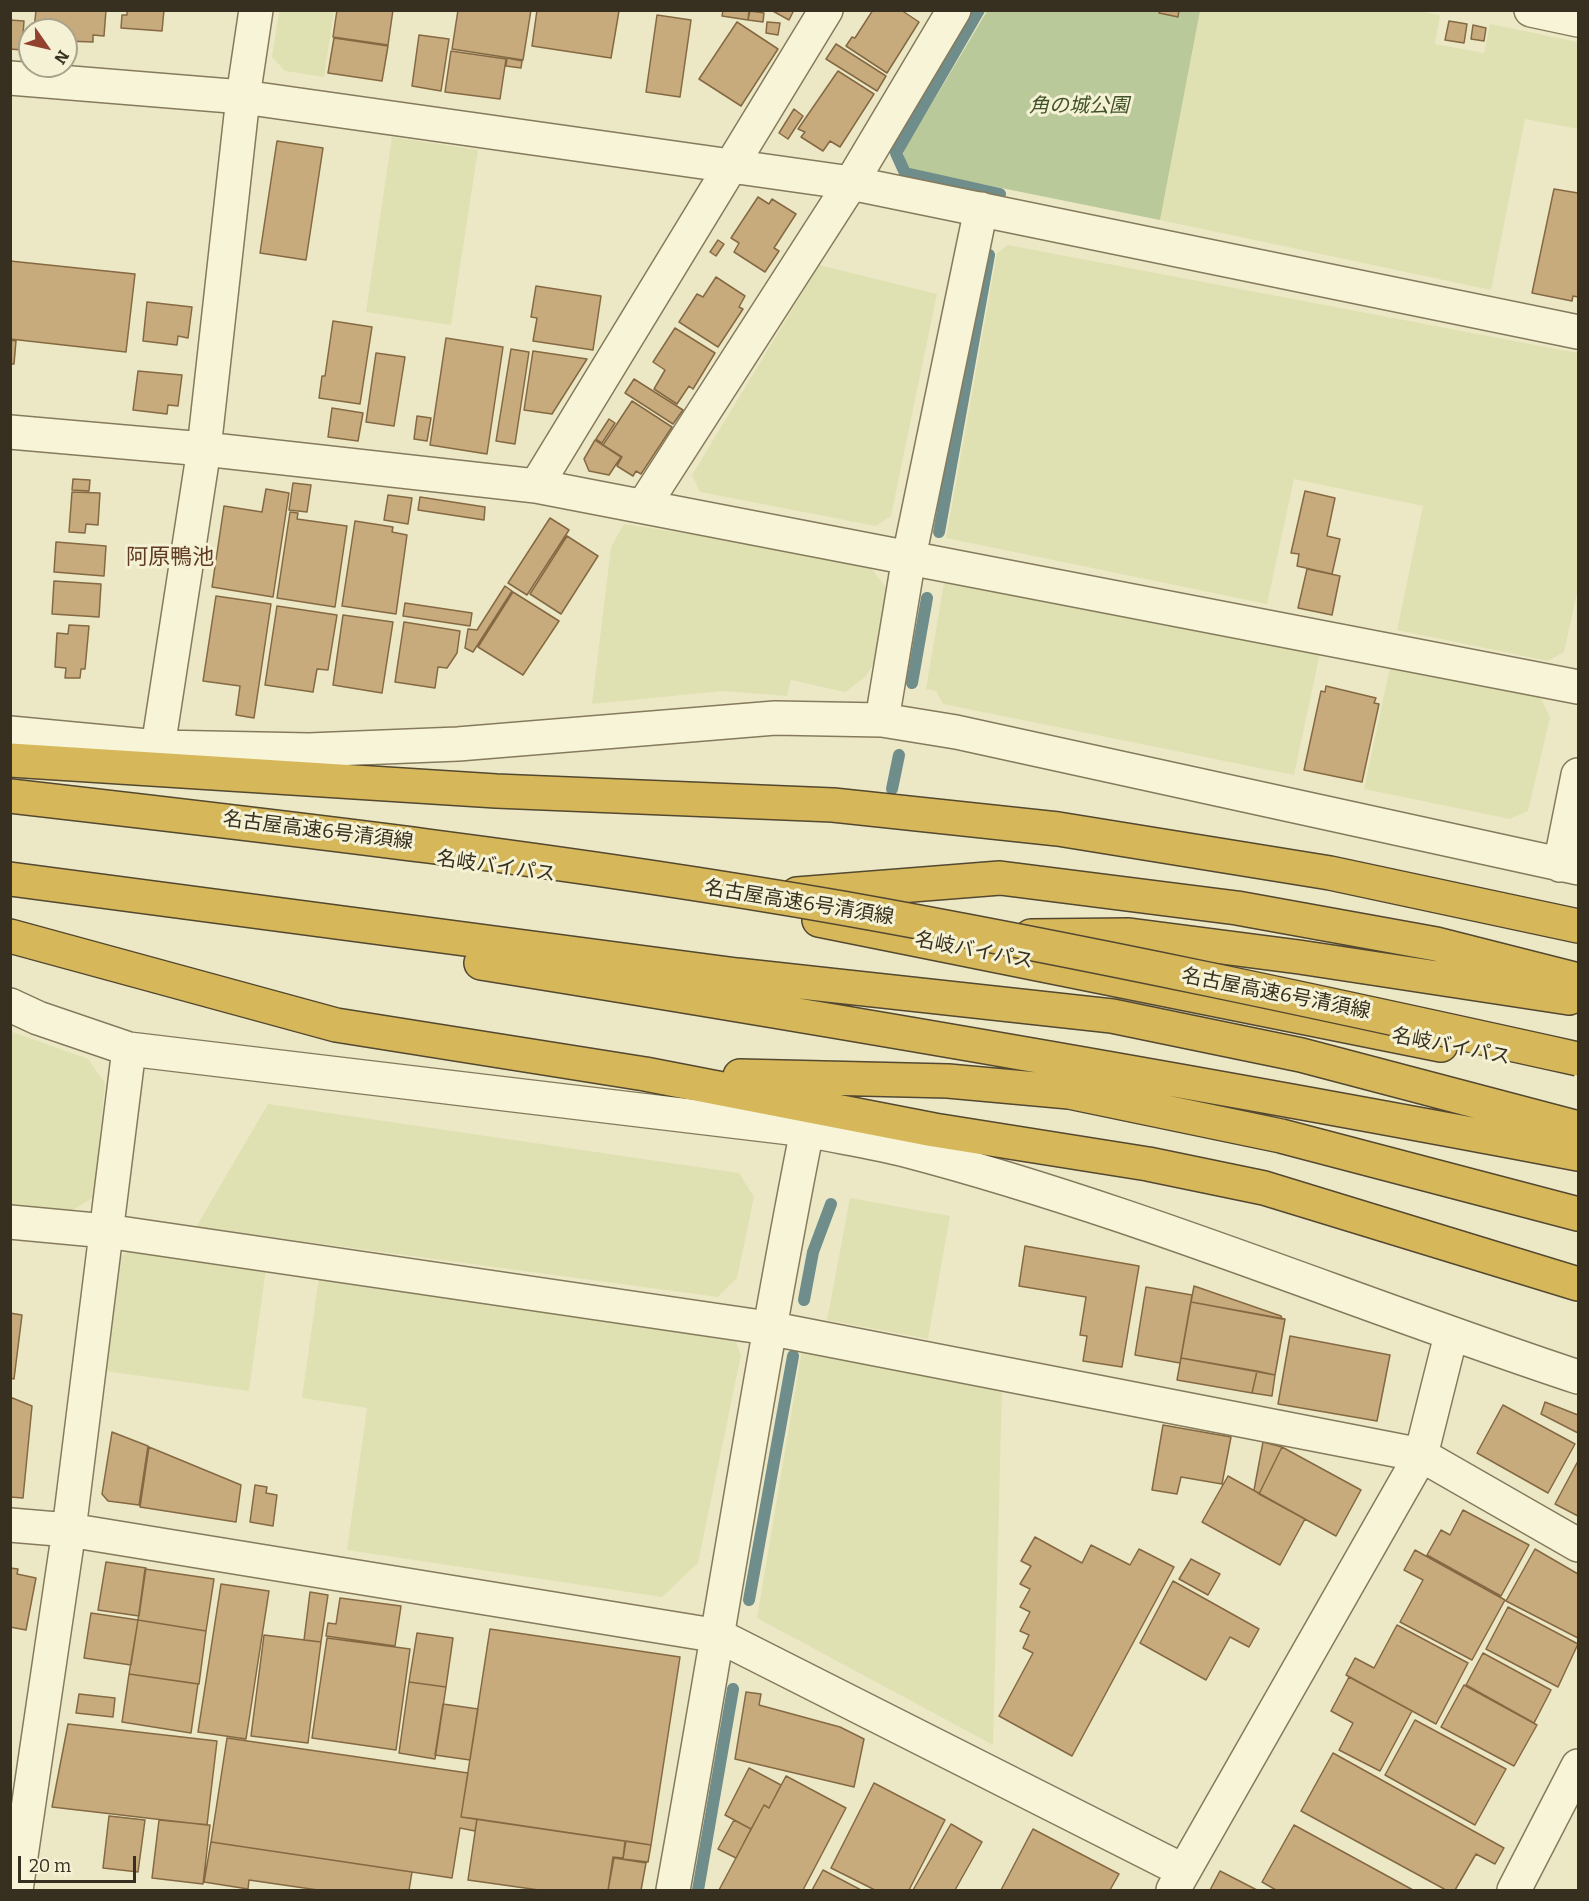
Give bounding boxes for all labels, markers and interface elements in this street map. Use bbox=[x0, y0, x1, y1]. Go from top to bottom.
north arrow bbox=[18, 18, 78, 78]
text: N bbox=[50, 47, 73, 68]
park label: 角の城公園 bbox=[1029, 94, 1129, 118]
district label: 阿原鴨池 bbox=[126, 545, 214, 571]
street label: 名古屋高速6号清須線 bbox=[221, 807, 415, 855]
street label: 名岐バイパス bbox=[435, 847, 557, 887]
street label: 名古屋高速6号清須線 bbox=[702, 876, 896, 930]
street label: 名岐バイパス bbox=[913, 928, 1035, 974]
street label: 名古屋高速6号清須線 bbox=[1180, 964, 1372, 1024]
street label: 名岐バイパス bbox=[1390, 1024, 1512, 1070]
scale bar bbox=[21, 1844, 140, 1882]
text: 20 m bbox=[29, 1855, 71, 1877]

